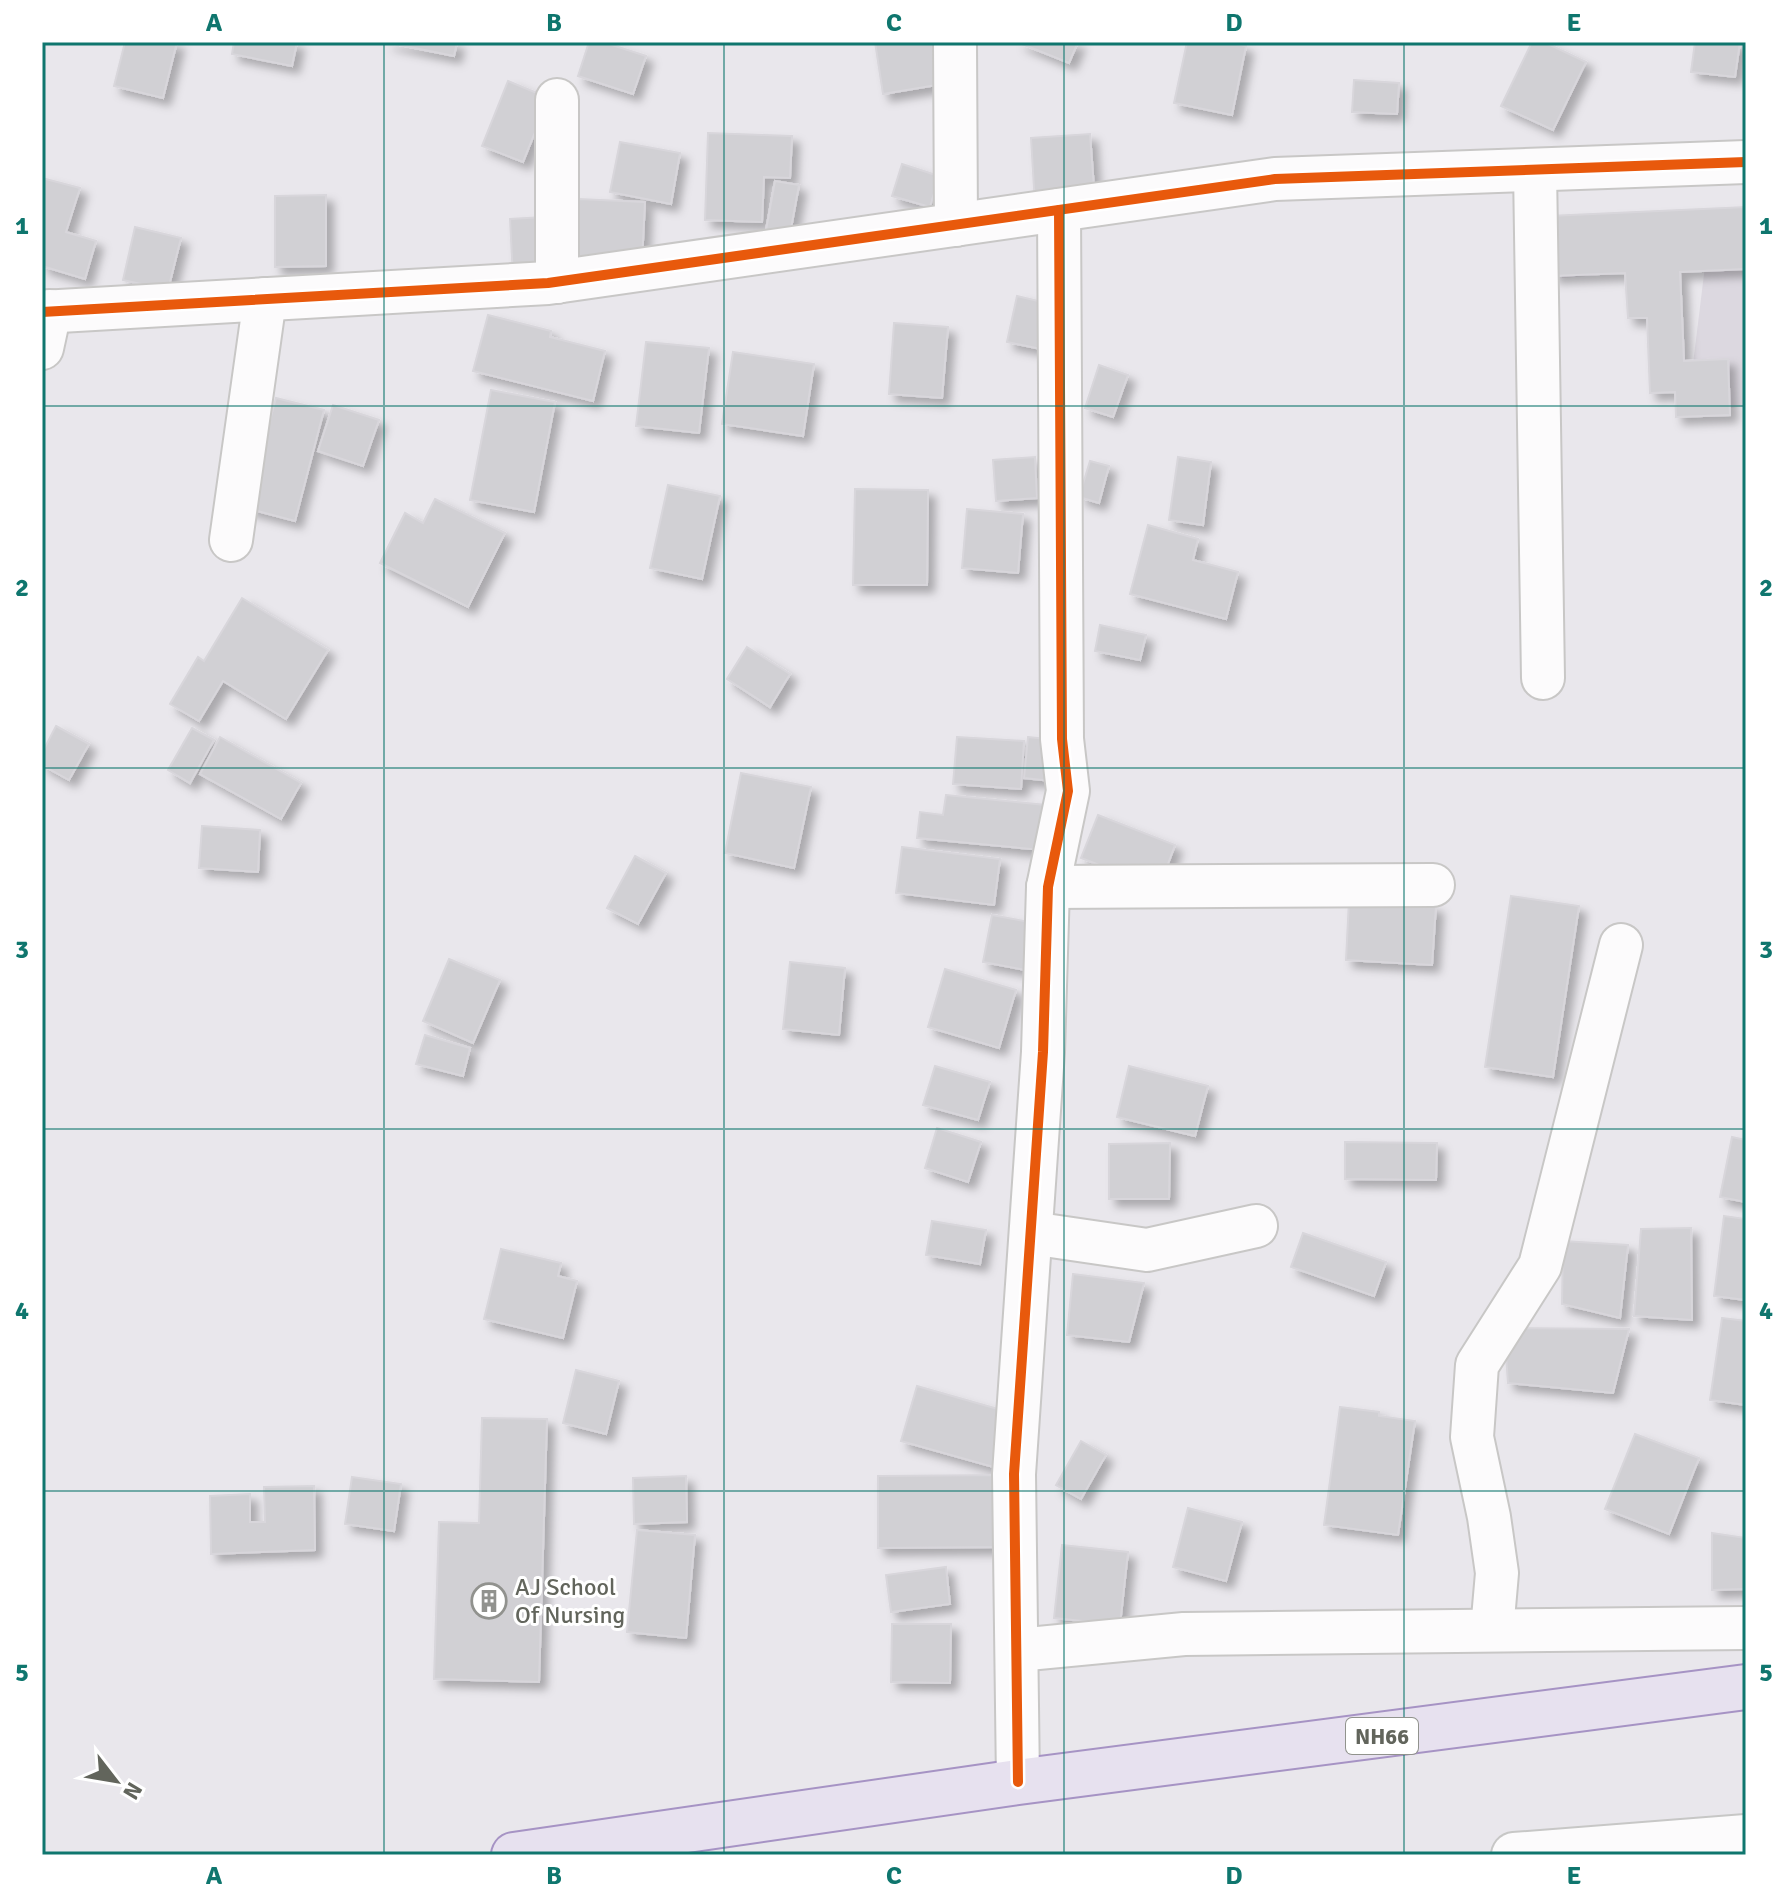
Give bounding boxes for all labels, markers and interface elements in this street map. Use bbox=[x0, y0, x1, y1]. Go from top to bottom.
text: A bbox=[206, 7, 223, 39]
text: B bbox=[546, 7, 562, 39]
text: C bbox=[886, 7, 902, 39]
text: D bbox=[1225, 7, 1243, 39]
text: E bbox=[1567, 7, 1581, 39]
text: 1 bbox=[15, 210, 29, 242]
text: 1 bbox=[1759, 210, 1773, 242]
text: 2 bbox=[15, 572, 29, 604]
text: 2 bbox=[1759, 572, 1773, 604]
text: 3 bbox=[15, 934, 29, 966]
text: 3 bbox=[1759, 934, 1773, 966]
text: 4 bbox=[15, 1295, 29, 1327]
text: 4 bbox=[1759, 1295, 1773, 1327]
place label: AJ School Of Nursing bbox=[515, 1572, 625, 1630]
building icon: AJ School Of Nursing bbox=[470, 1582, 508, 1620]
text: 5 bbox=[15, 1657, 29, 1689]
text: 5 bbox=[1759, 1657, 1773, 1689]
road number: NH66 bbox=[1346, 1718, 1418, 1754]
north arrow bbox=[76, 1741, 156, 1821]
text: N bbox=[117, 1778, 148, 1805]
text: A bbox=[206, 1860, 223, 1892]
text: B bbox=[546, 1860, 562, 1892]
text: C bbox=[886, 1860, 902, 1892]
text: D bbox=[1225, 1860, 1243, 1892]
text: E bbox=[1567, 1860, 1581, 1892]

